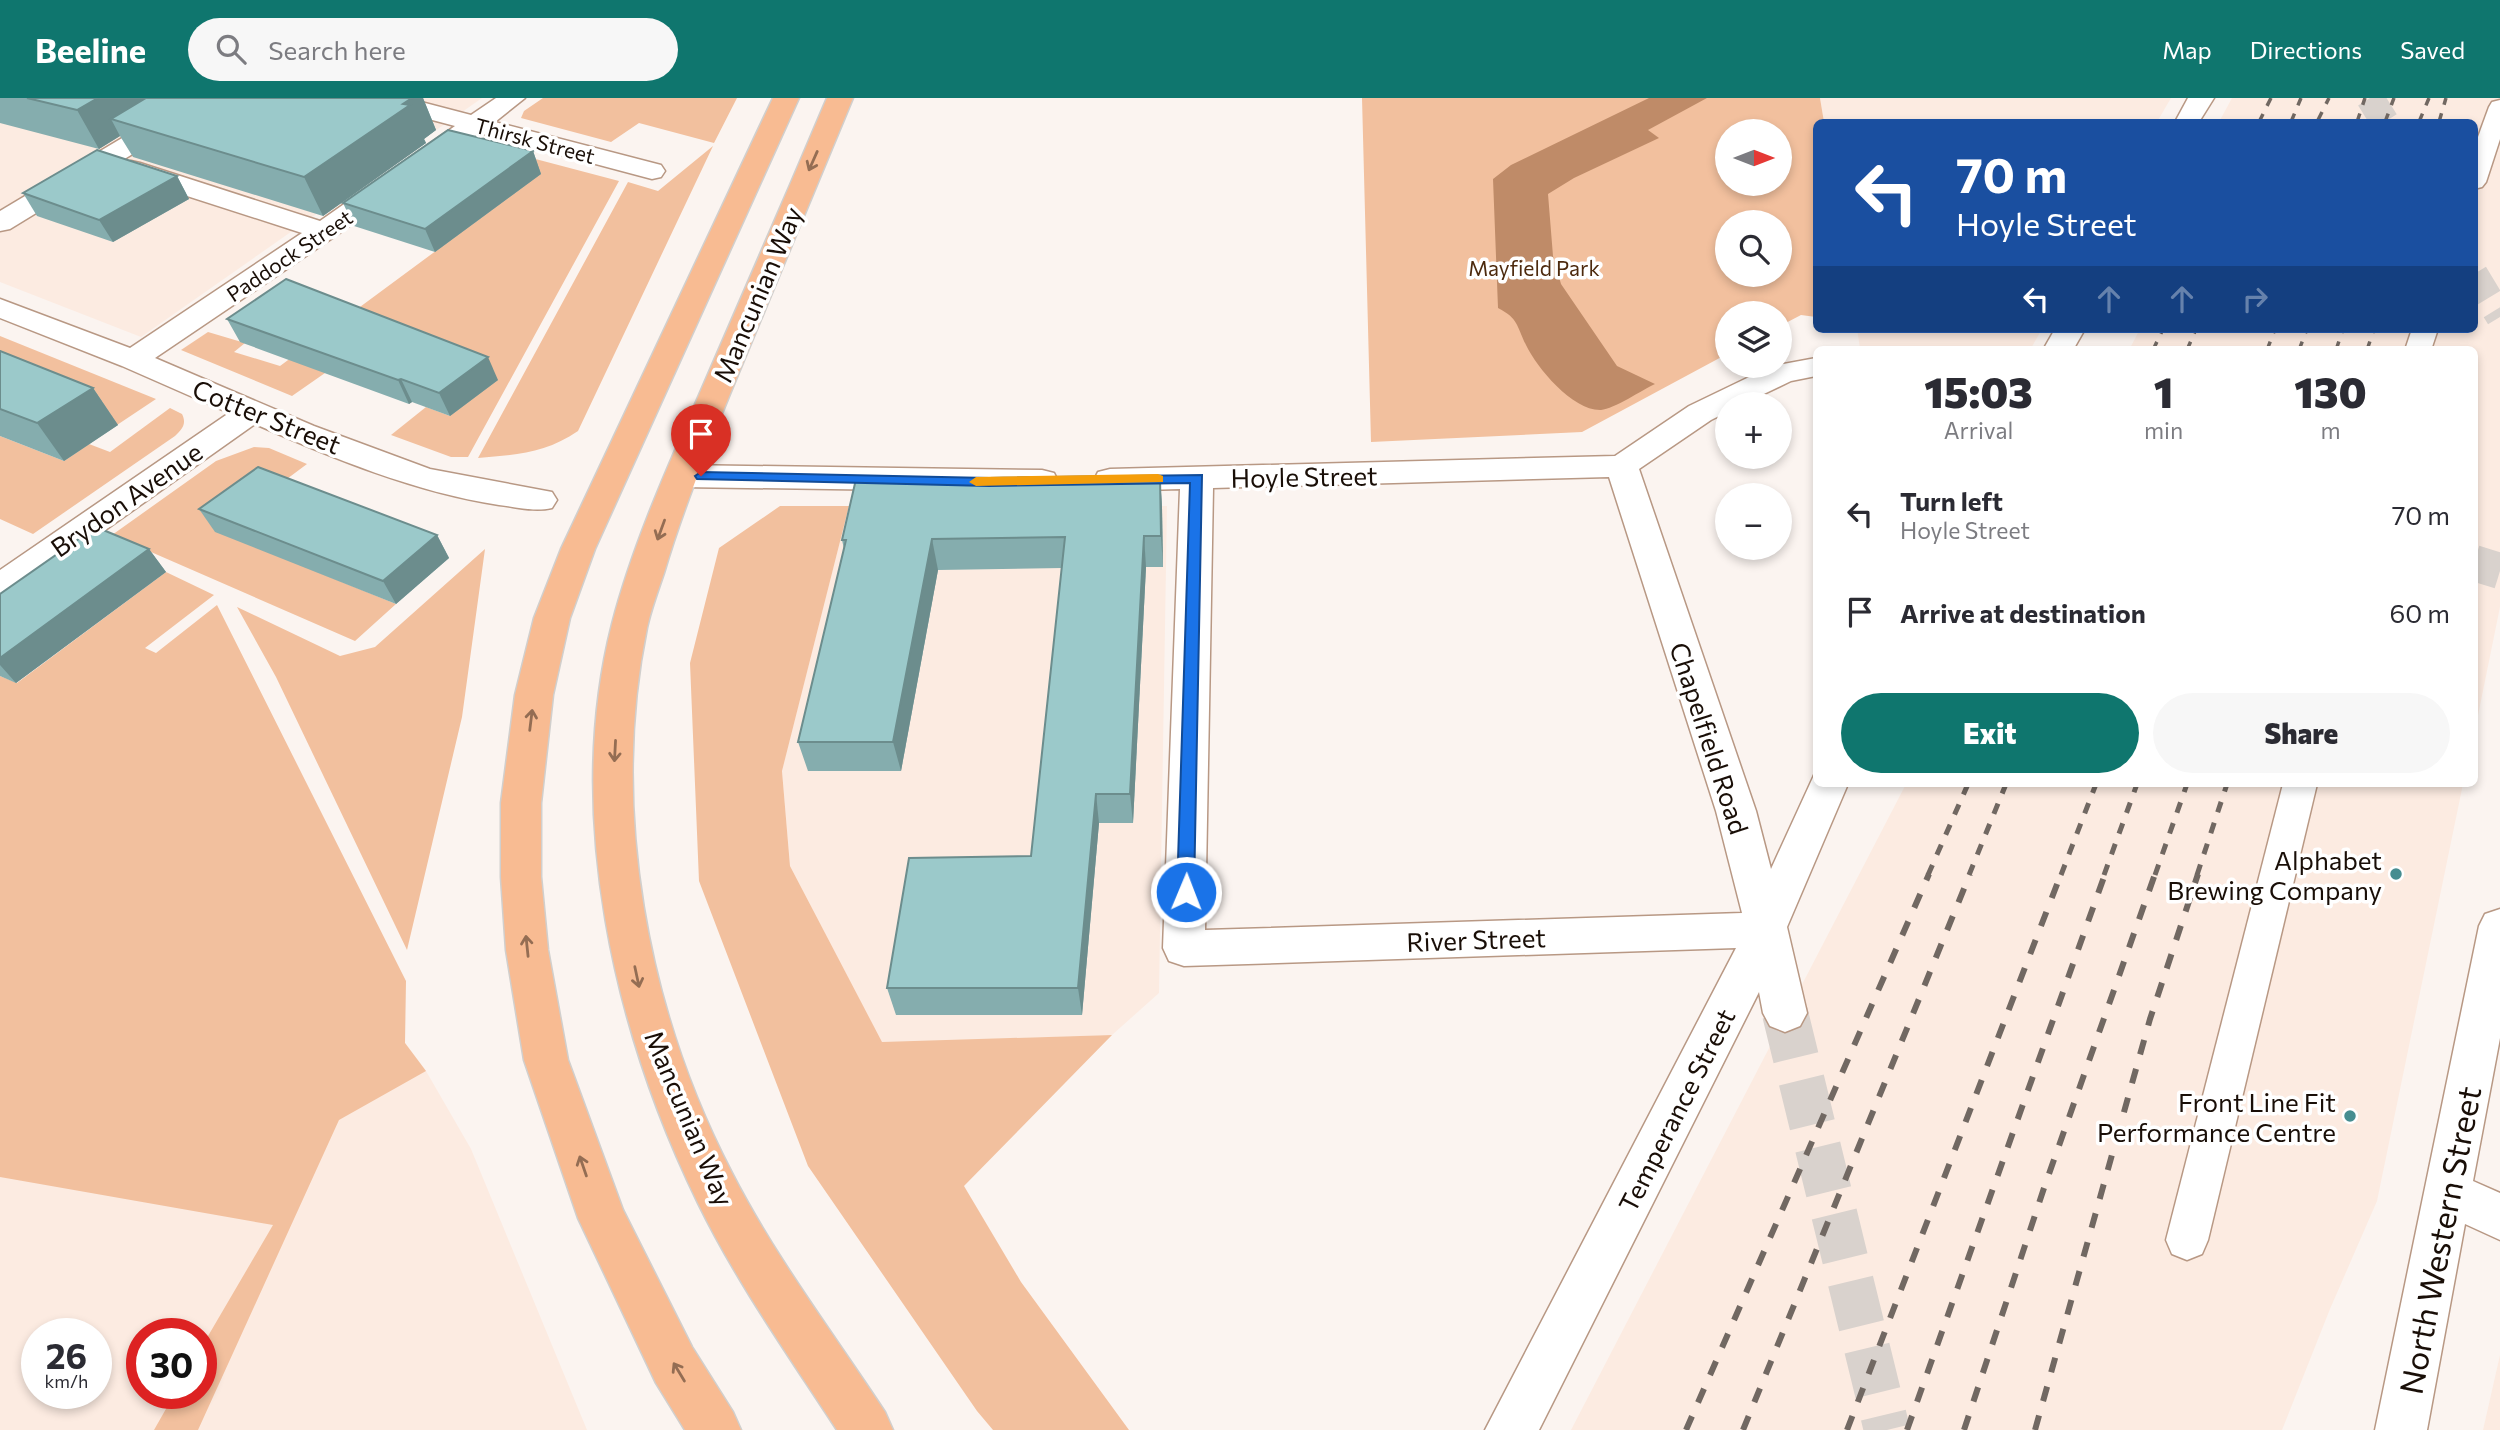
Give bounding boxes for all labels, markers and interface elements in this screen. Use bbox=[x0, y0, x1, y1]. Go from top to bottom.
search box bbox=[188, 18, 678, 81]
text: Beeline bbox=[35, 29, 146, 70]
icon: search bbox=[212, 30, 250, 68]
text: Search here bbox=[268, 34, 406, 65]
text: Map bbox=[2162, 35, 2212, 64]
text: Directions bbox=[2250, 35, 2362, 64]
text: Saved bbox=[2400, 35, 2465, 64]
street label: Thirsk Street bbox=[472, 112, 598, 168]
north arrow bbox=[1715, 119, 1792, 196]
map controls bbox=[1715, 119, 1792, 560]
text: 70 m bbox=[1956, 143, 2067, 203]
icon: left bbox=[1841, 147, 1932, 238]
one-way arrow bbox=[806, 149, 819, 171]
street label: Mancunian Way bbox=[706, 202, 808, 386]
text: Hoyle Street bbox=[1956, 203, 2137, 243]
street label: Paddock Street bbox=[221, 204, 357, 306]
button: search bbox=[1715, 210, 1792, 287]
park label: Mayfield Park bbox=[1468, 255, 1600, 280]
icon: left bbox=[2017, 280, 2055, 318]
icon: ahead bbox=[2090, 280, 2128, 318]
icon: ahead bbox=[2163, 280, 2201, 318]
icon: right bbox=[2236, 280, 2274, 318]
button: layers bbox=[1715, 301, 1792, 378]
text: 15:03 bbox=[1924, 365, 2033, 417]
text: 1 bbox=[2154, 365, 2173, 417]
text: 130 bbox=[2294, 365, 2367, 417]
street label: Cotter Street bbox=[188, 372, 346, 460]
button: + bbox=[1715, 392, 1792, 469]
pin bbox=[671, 404, 731, 476]
icon: arrive bbox=[682, 415, 720, 453]
text: Arrival bbox=[1944, 416, 2013, 444]
text: min bbox=[2144, 416, 2183, 444]
text: m bbox=[2321, 416, 2341, 444]
street label: Brydon Avenue bbox=[44, 435, 208, 563]
street label: Hoyle Street bbox=[1230, 459, 1378, 493]
button: − bbox=[1715, 483, 1792, 560]
text: Turn left bbox=[1900, 485, 2003, 516]
icon: left bbox=[1841, 495, 1879, 533]
text: 70 m bbox=[2392, 499, 2450, 530]
text: Hoyle Street bbox=[1900, 516, 2030, 544]
one-way arrow bbox=[654, 518, 667, 540]
icon: arrive bbox=[1841, 593, 1879, 631]
text: Arrive at destination bbox=[1900, 597, 2146, 628]
text: 60 m bbox=[2390, 597, 2450, 628]
street label: Chapelfield Road bbox=[1664, 638, 1756, 838]
button: Exit bbox=[1841, 693, 2139, 773]
button: Share bbox=[2153, 693, 2450, 773]
one-way arrow bbox=[525, 709, 538, 732]
one-way arrow bbox=[609, 739, 622, 762]
place label: Alphabet Brewing Company bbox=[2167, 844, 2382, 905]
position arrow bbox=[1149, 855, 1223, 929]
marker: Alphabet Brewing Company bbox=[2388, 866, 2404, 882]
street label: River Street bbox=[1406, 921, 1546, 957]
one-way arrow bbox=[520, 936, 533, 958]
one-way arrow bbox=[631, 965, 644, 987]
street label: Temperance Street bbox=[1611, 1003, 1741, 1217]
street label: Mancunian Way bbox=[639, 1026, 741, 1210]
street label: North Western Street bbox=[2390, 1083, 2488, 1397]
place label: Front Line Fit Performance Centre bbox=[2097, 1086, 2336, 1147]
marker: Front Line Fit Performance Centre bbox=[2342, 1108, 2358, 1124]
one-way arrow bbox=[576, 1155, 588, 1177]
speed limit sign: 30 bbox=[126, 1318, 217, 1409]
text: 26 bbox=[46, 1333, 87, 1376]
one-way arrow bbox=[671, 1363, 686, 1382]
text: km/h bbox=[45, 1370, 88, 1392]

